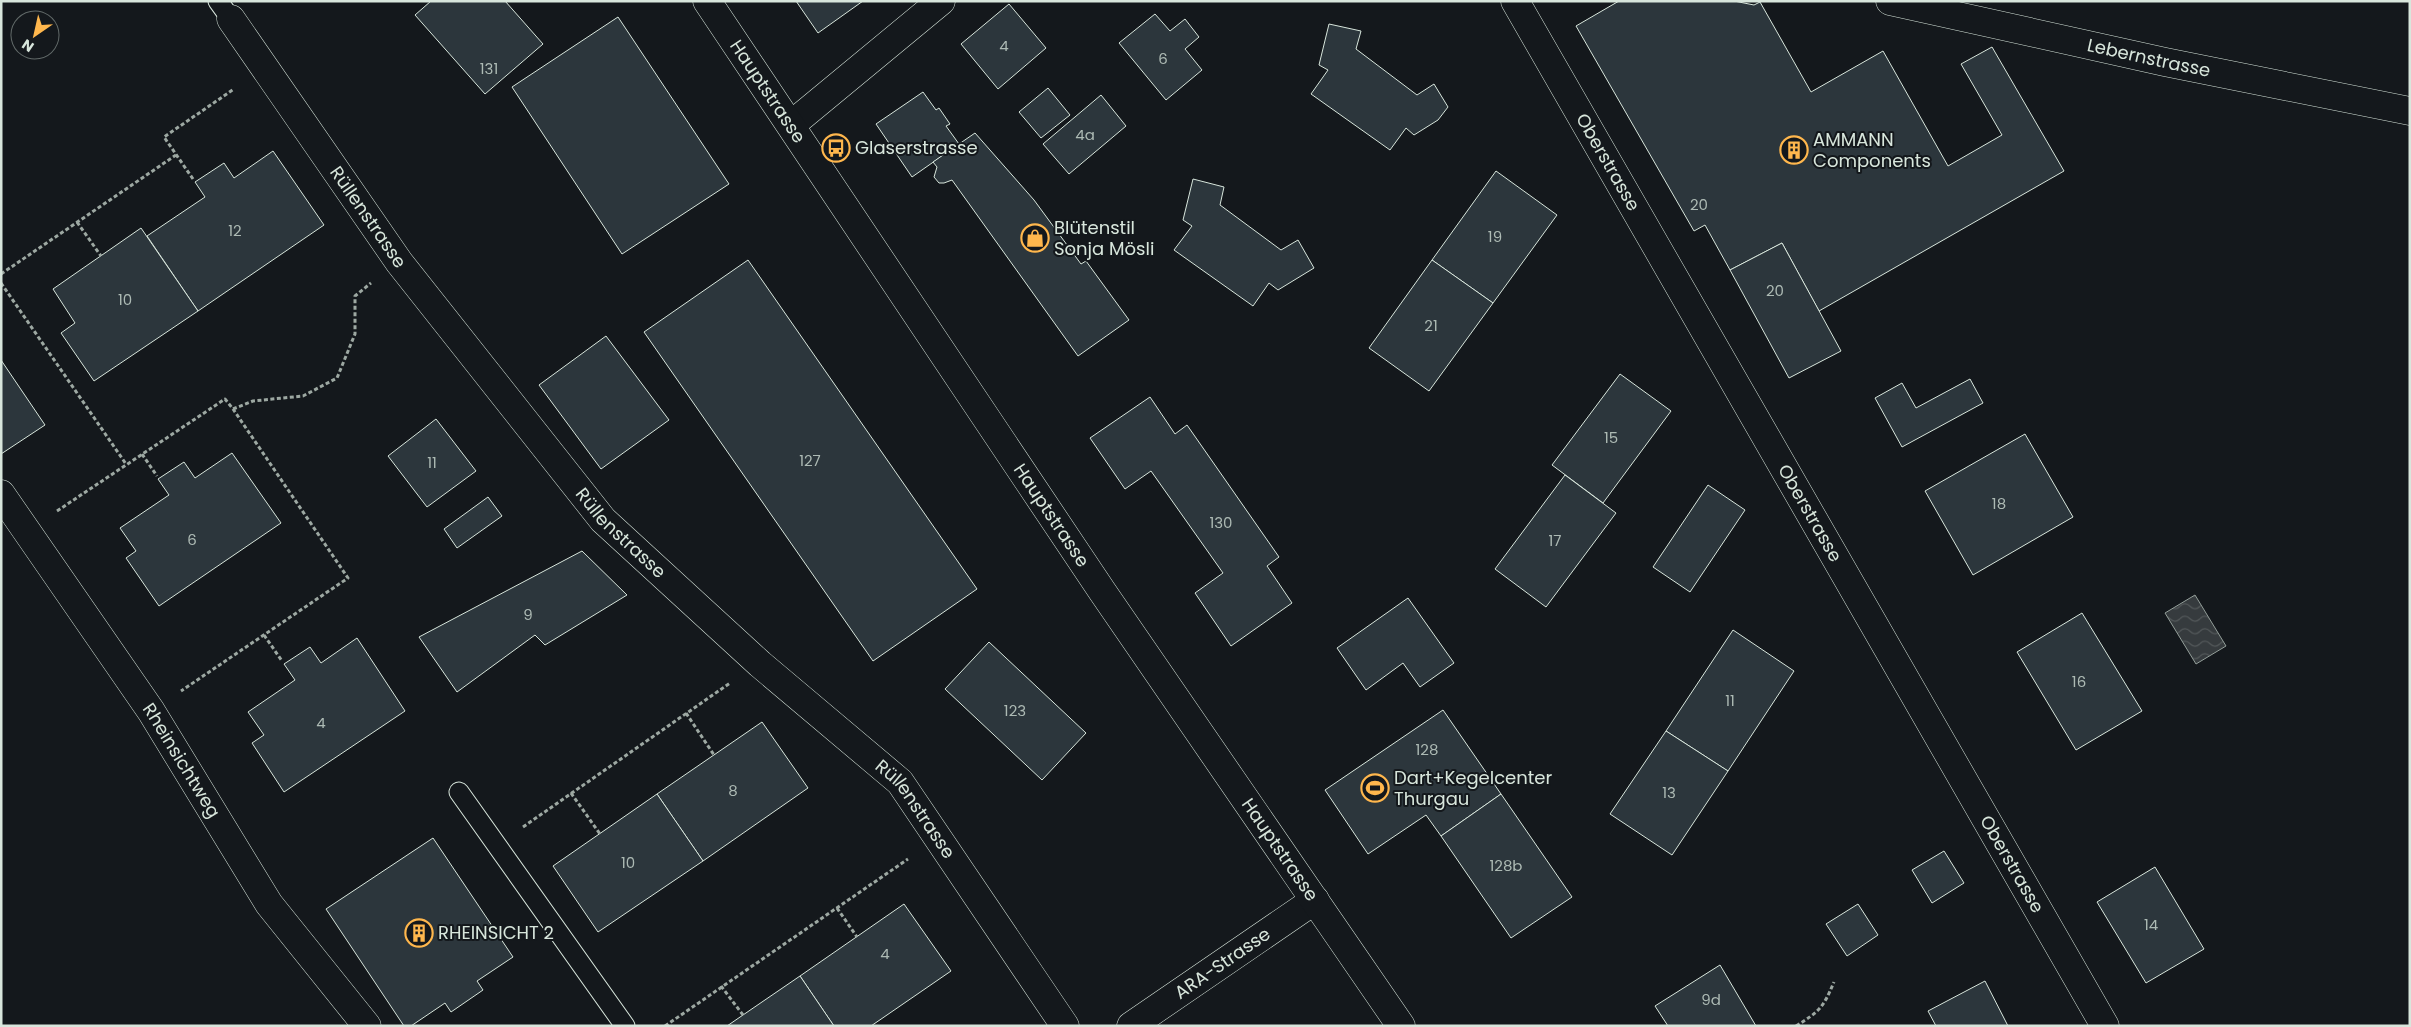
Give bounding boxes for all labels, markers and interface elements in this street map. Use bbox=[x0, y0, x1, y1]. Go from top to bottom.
north arrow bbox=[10, 10, 60, 60]
street label: Lebernstrasse bbox=[2085, 32, 2213, 83]
text: N bbox=[18, 35, 38, 57]
street label: Hauptstrasse bbox=[724, 35, 812, 148]
house number: 4 bbox=[999, 35, 1009, 56]
house number: 6 bbox=[1158, 48, 1168, 69]
house number: 131 bbox=[480, 58, 498, 79]
street label: Oberstrasse bbox=[1570, 108, 1646, 215]
house number: 4a bbox=[1075, 124, 1095, 145]
place label: AMMANN Components bbox=[1813, 127, 1931, 173]
bus stop icon: Glaserstrasse bbox=[821, 133, 851, 163]
place label: Glaserstrasse bbox=[855, 135, 978, 160]
building icon: AMMANN Components bbox=[1779, 135, 1809, 165]
street label: Rüllenstrasse bbox=[324, 161, 413, 273]
house number: 20 bbox=[1690, 194, 1708, 215]
place label: Blütenstil Sonja Mösli bbox=[1054, 215, 1154, 261]
house number: 12 bbox=[228, 220, 242, 241]
shop icon: Blütenstil Sonja Mösli bbox=[1020, 223, 1050, 253]
house number: 19 bbox=[1488, 226, 1502, 247]
house number: 20 bbox=[1766, 280, 1784, 301]
house number: 10 bbox=[118, 289, 132, 310]
house number: 21 bbox=[1424, 315, 1438, 336]
house number: 15 bbox=[1604, 427, 1618, 448]
house number: 127 bbox=[799, 450, 821, 471]
house number: 11 bbox=[427, 452, 437, 473]
street label: Hauptstrasse bbox=[1008, 458, 1095, 572]
street label: Oberstrasse bbox=[1772, 459, 1848, 566]
street label: Rüllenstrasse bbox=[570, 482, 672, 584]
house number: 18 bbox=[1992, 493, 2006, 514]
house number: 130 bbox=[1209, 512, 1233, 533]
house number: 6 bbox=[187, 529, 197, 550]
house number: 17 bbox=[1549, 530, 1562, 551]
house number: 9 bbox=[523, 604, 533, 625]
house number: 16 bbox=[2072, 671, 2086, 692]
house number: 11 bbox=[1725, 690, 1735, 711]
street label: Rheinsichtweg bbox=[137, 698, 227, 823]
house number: 123 bbox=[1004, 700, 1026, 721]
house number: 4 bbox=[316, 712, 326, 733]
house number: 128 bbox=[1416, 739, 1438, 760]
street label: Rüllenstrasse bbox=[870, 753, 961, 863]
place label: Dart+Kegelcenter Thurgau bbox=[1394, 765, 1552, 811]
sports icon: Dart+Kegelcenter Thurgau bbox=[1360, 773, 1390, 803]
house number: 8 bbox=[728, 780, 738, 801]
house number: 13 bbox=[1662, 782, 1676, 803]
street label: Hauptstrasse bbox=[1236, 793, 1324, 906]
street label: Oberstrasse bbox=[1974, 810, 2050, 917]
house number: 10 bbox=[621, 852, 635, 873]
house number: 128b bbox=[1489, 855, 1523, 876]
house number: 14 bbox=[2144, 914, 2158, 935]
building icon: RHEINSICHT 2 bbox=[404, 918, 434, 948]
place label: RHEINSICHT 2 bbox=[438, 920, 554, 945]
street label: ARA-Strasse bbox=[1169, 921, 1275, 1005]
house number: 4 bbox=[880, 943, 890, 964]
house number: 9d bbox=[1701, 989, 1721, 1010]

